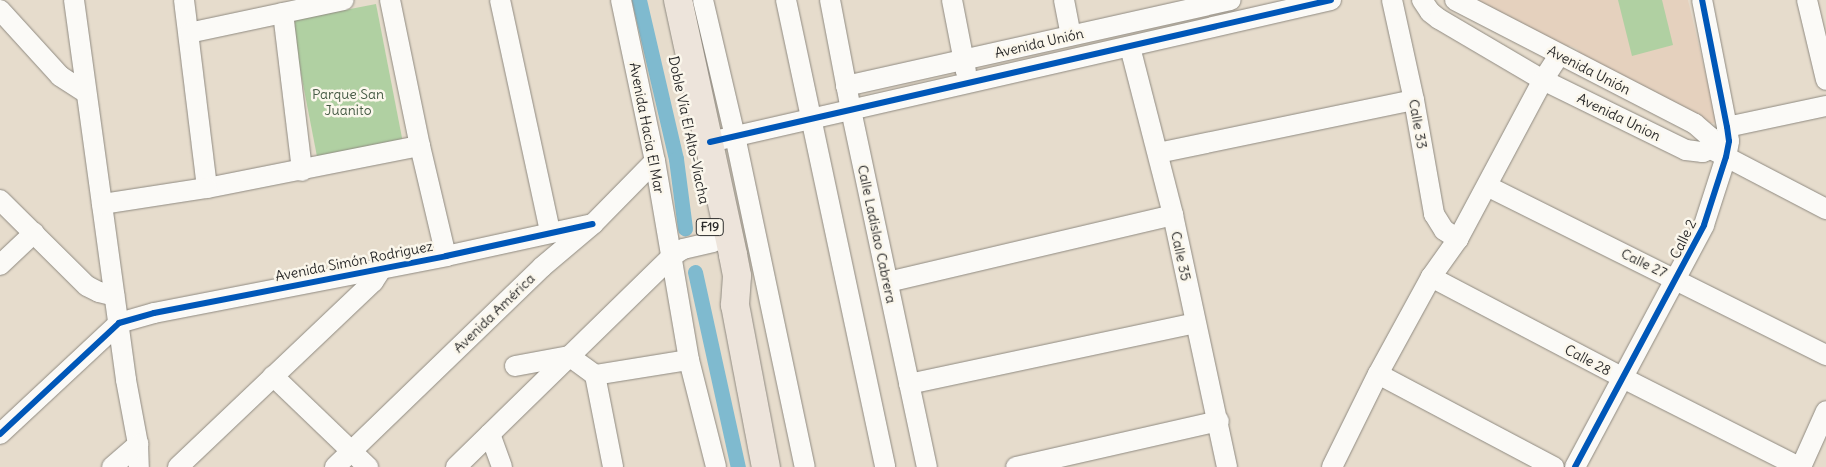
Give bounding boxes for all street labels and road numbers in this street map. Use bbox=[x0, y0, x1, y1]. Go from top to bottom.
street label: Avenida Unión bbox=[993, 25, 1085, 61]
street label: Avenida Unión bbox=[1545, 42, 1633, 98]
street label: Doble Vía El Alto-Viacha bbox=[665, 55, 713, 205]
street label: Avenida Hacia El Mar bbox=[626, 61, 668, 195]
street label: Avenida Union bbox=[1575, 90, 1663, 144]
street label: Calle 33 bbox=[1405, 98, 1431, 150]
street label: Calle Ladislao Cabrera bbox=[854, 163, 900, 305]
street label: Calle 2 bbox=[1666, 216, 1700, 262]
road number: F19 bbox=[695, 218, 725, 236]
street label: Calle 35 bbox=[1168, 230, 1194, 282]
street label: Avenida Simón Rodriguez bbox=[274, 237, 434, 285]
street label: Calle 27 bbox=[1618, 245, 1670, 281]
street label: Avenida América bbox=[450, 270, 538, 356]
street label: Calle 28 bbox=[1562, 341, 1614, 379]

